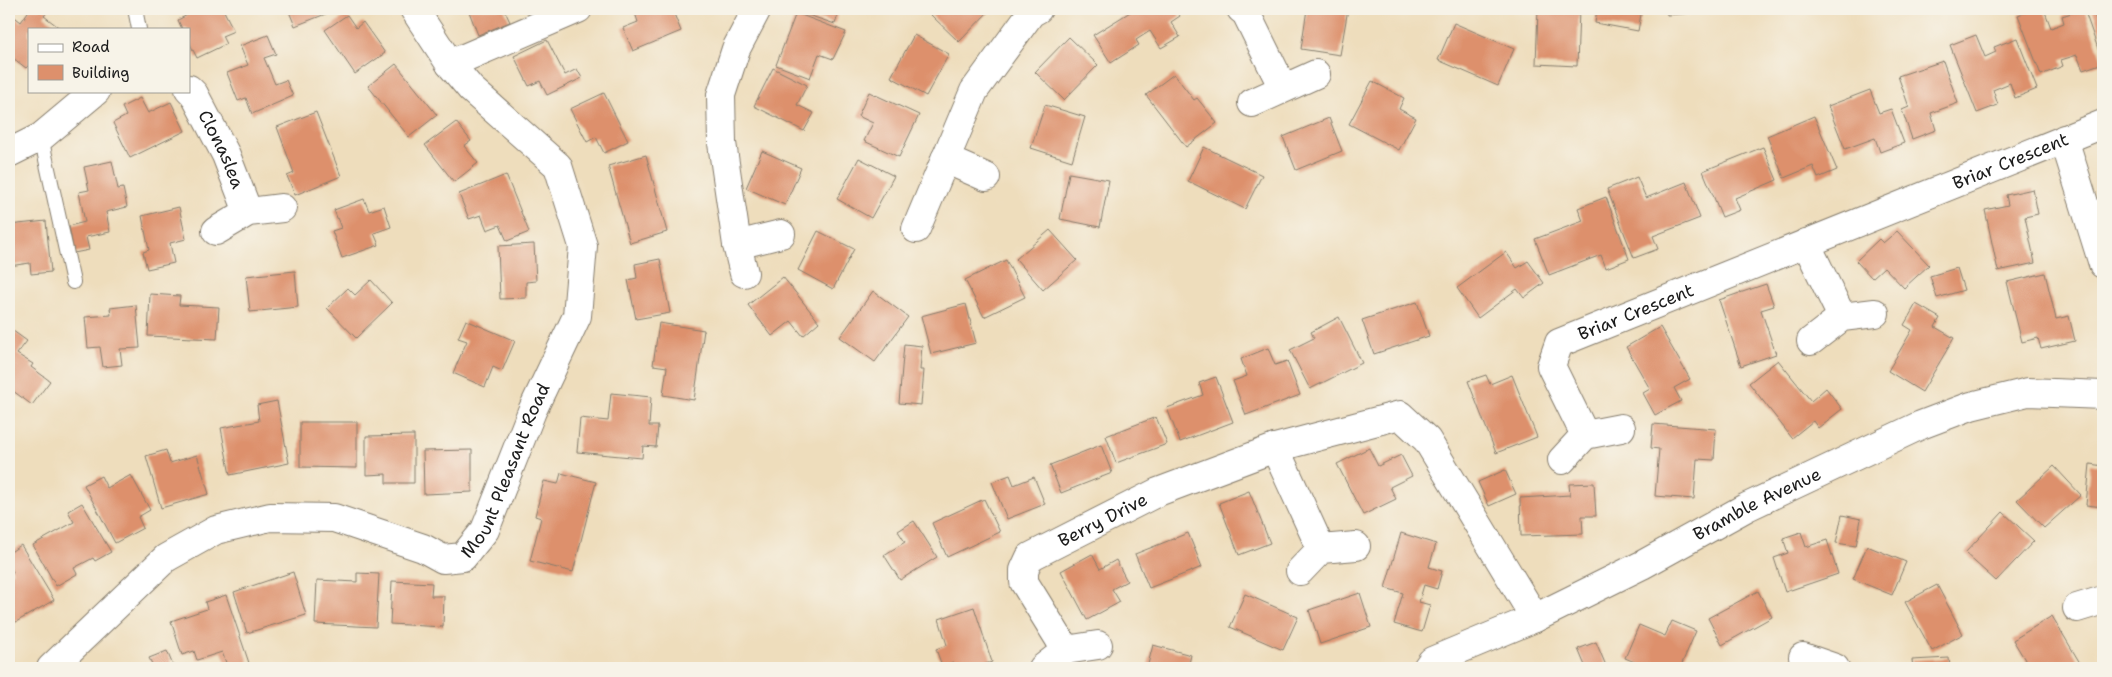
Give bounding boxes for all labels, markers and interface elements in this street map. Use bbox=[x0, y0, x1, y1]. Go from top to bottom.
legend bbox=[28, 28, 190, 92]
text: Road bbox=[72, 37, 110, 57]
text: Building bbox=[72, 63, 129, 83]
street label: Clonaslea bbox=[193, 106, 250, 192]
street label: Briar Crescent bbox=[1949, 127, 2072, 195]
street label: Briar Crescent bbox=[1574, 278, 1697, 346]
street label: Mount Pleasant Road bbox=[455, 379, 555, 563]
street label: Bramble Avenue bbox=[1689, 462, 1825, 546]
street label: Berry Drive bbox=[1054, 487, 1152, 553]

